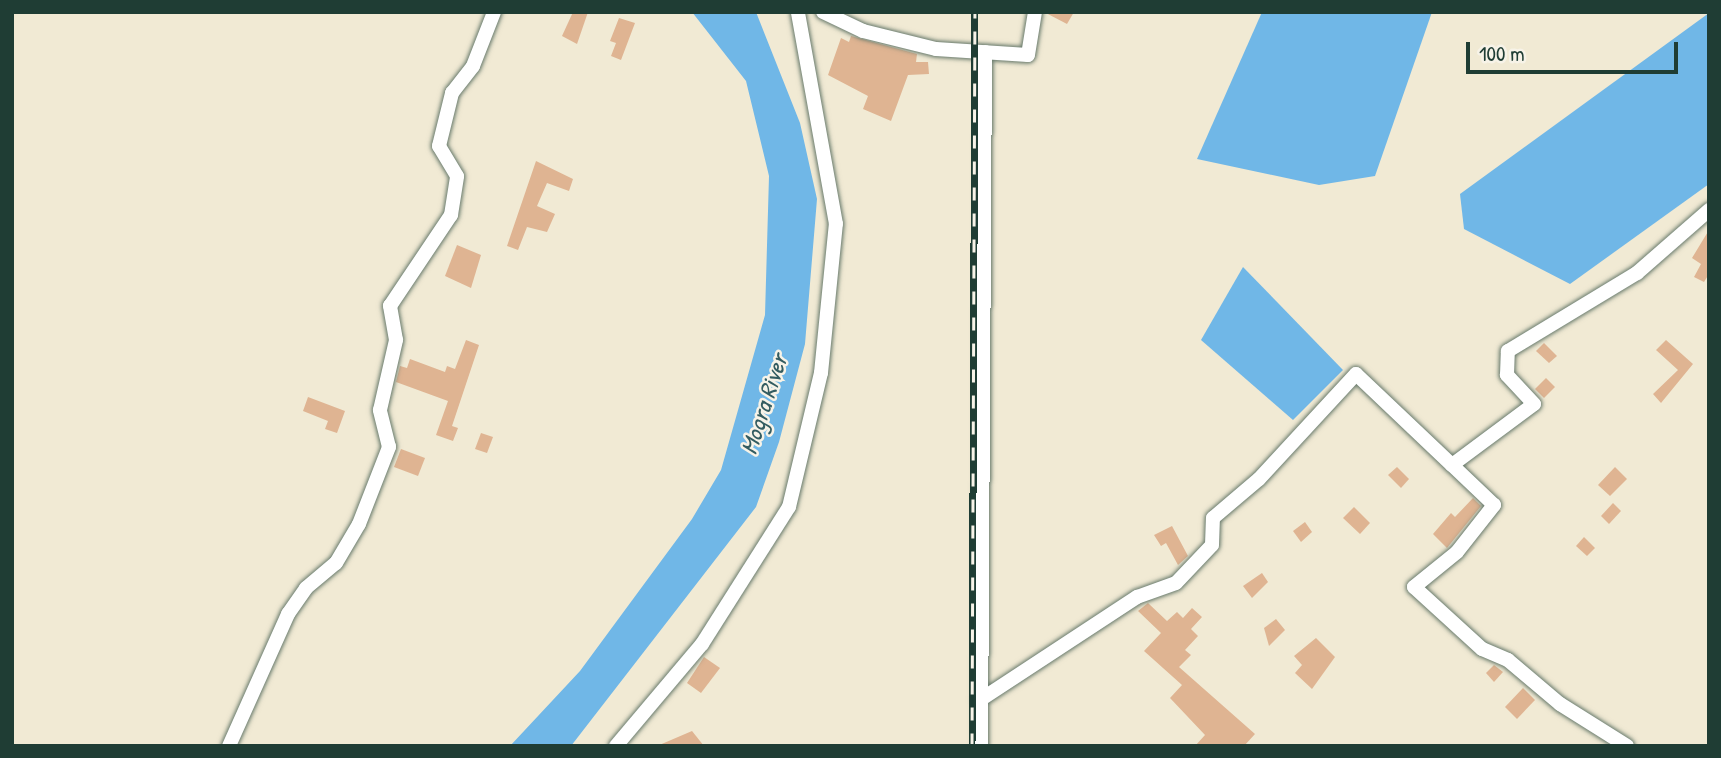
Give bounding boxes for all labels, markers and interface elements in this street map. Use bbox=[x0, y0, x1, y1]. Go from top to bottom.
scale bar bbox=[1469, 28, 1681, 72]
text: 100 m bbox=[1479, 39, 1525, 68]
water label: Mogra River bbox=[734, 350, 794, 458]

